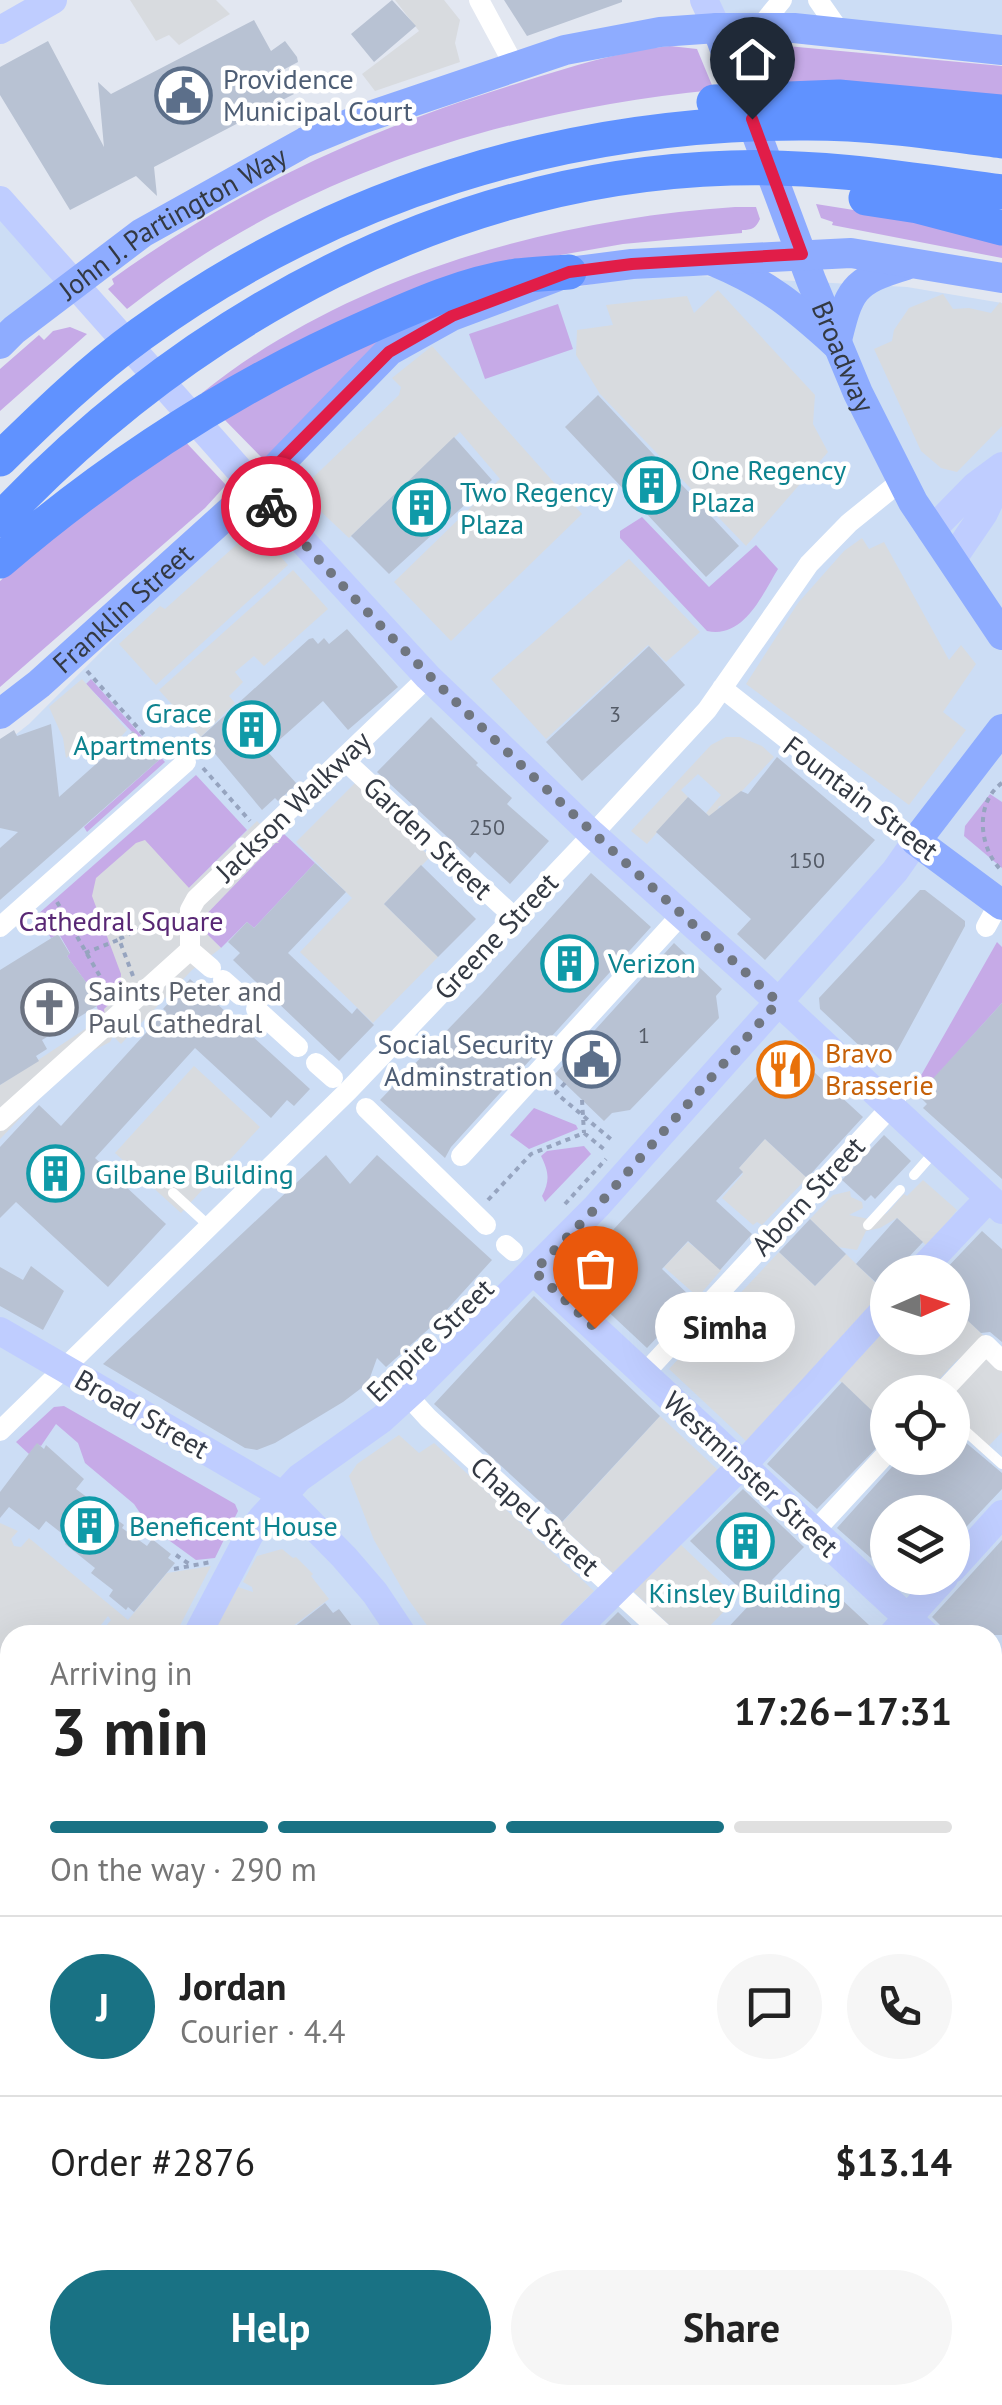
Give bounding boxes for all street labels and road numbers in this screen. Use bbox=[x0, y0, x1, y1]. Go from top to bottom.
street label: John J. Partington Way bbox=[50, 137, 293, 308]
street label: Broadway bbox=[804, 295, 884, 418]
street label: Franklin Street bbox=[44, 535, 201, 681]
street label: Jackson Walkway bbox=[206, 722, 378, 890]
street label: Fountain Street bbox=[776, 727, 947, 868]
street label: Garden Street bbox=[356, 768, 501, 907]
street label: Greene Street bbox=[426, 864, 566, 1007]
street label: Aborn Street bbox=[743, 1128, 873, 1263]
street label: Empire Street bbox=[358, 1269, 502, 1410]
street label: Broad Street bbox=[69, 1360, 216, 1467]
street label: Westminster Street bbox=[656, 1383, 847, 1565]
street label: Chapel Street bbox=[463, 1448, 608, 1584]

